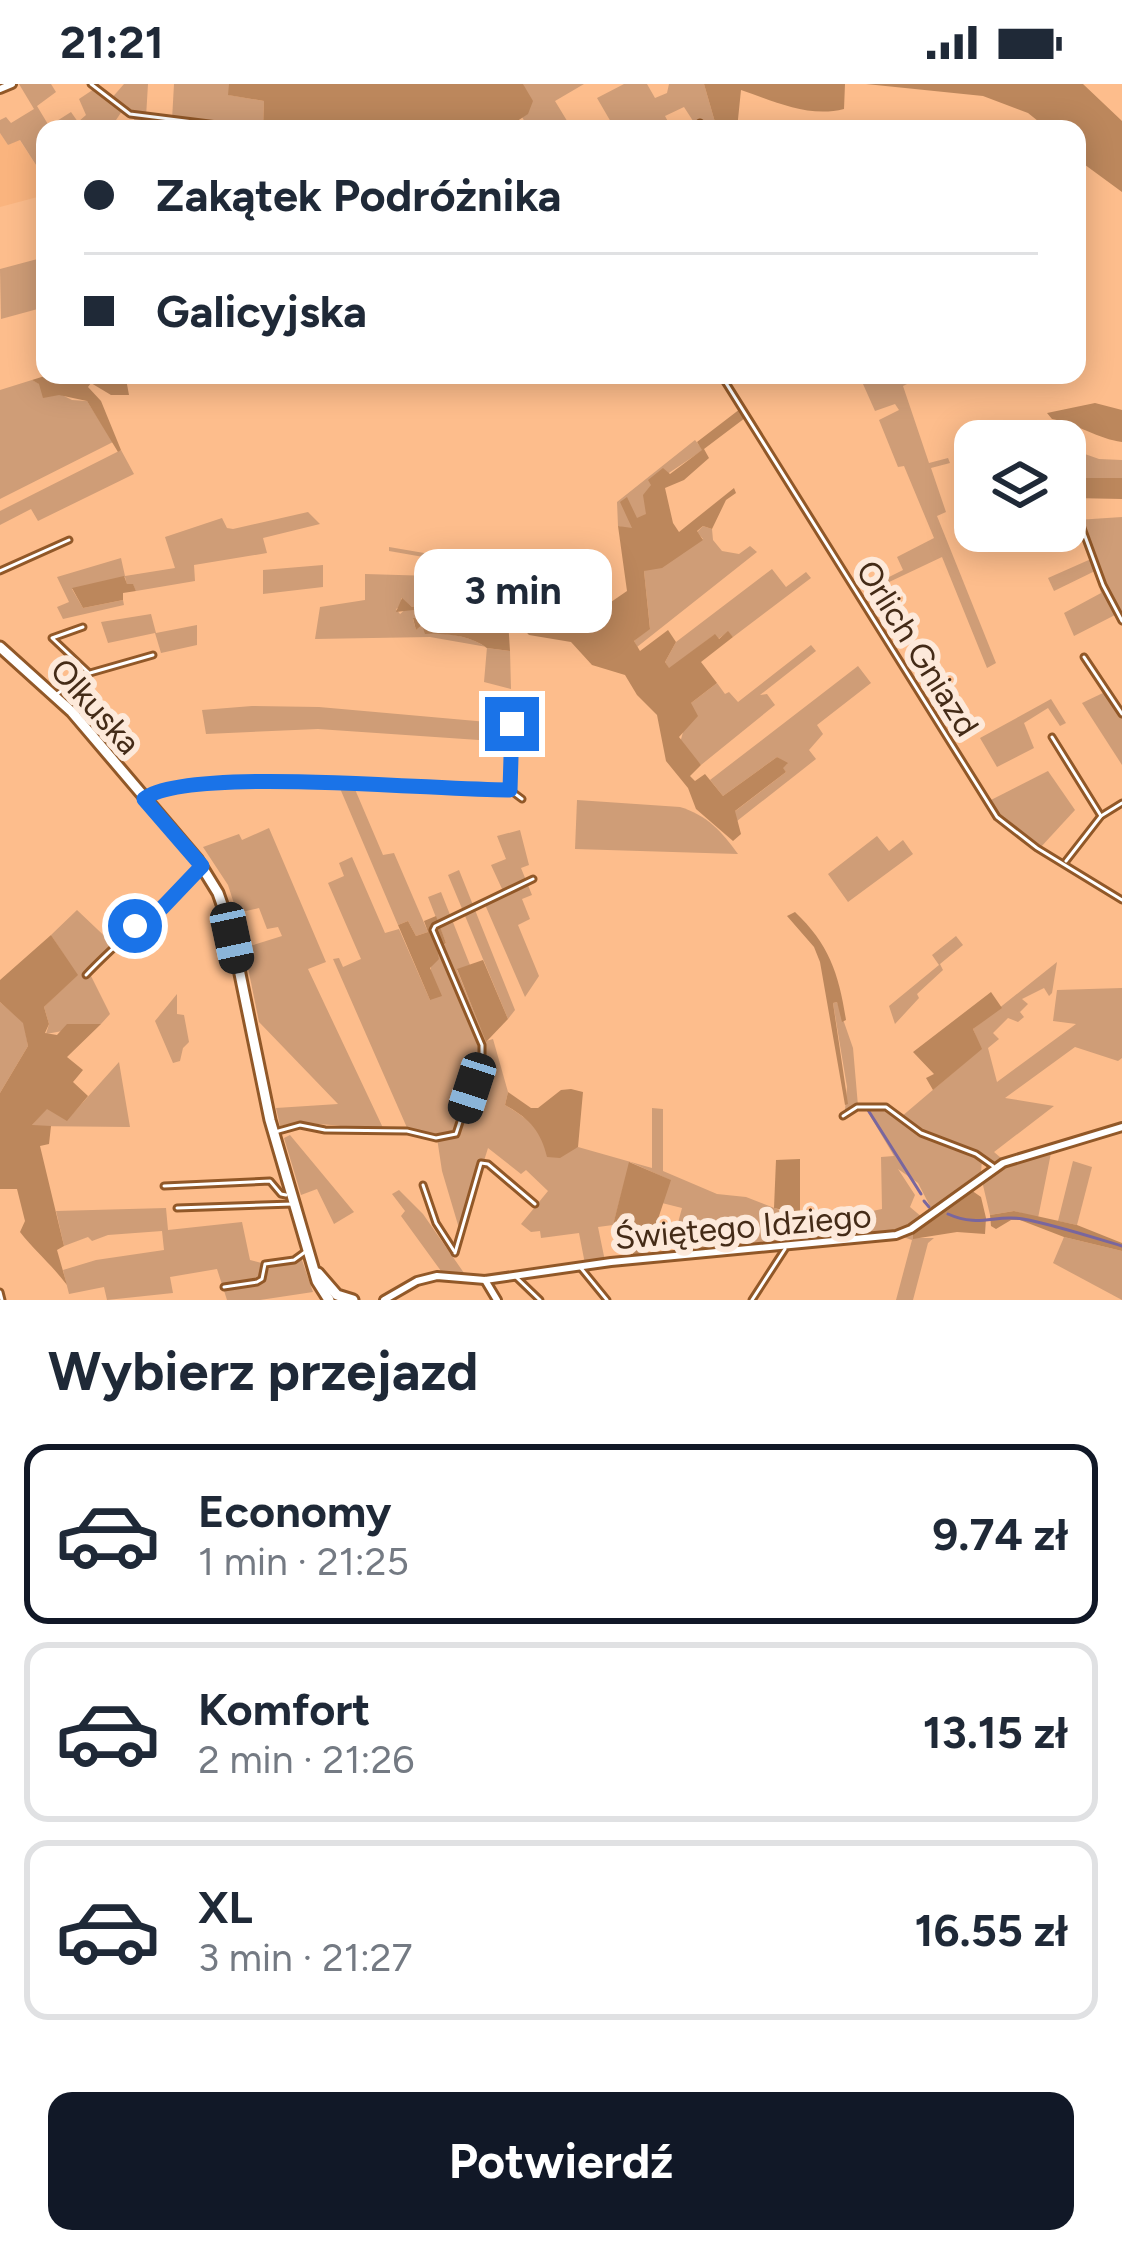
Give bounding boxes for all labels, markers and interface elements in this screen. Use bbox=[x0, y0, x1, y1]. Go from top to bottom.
text: 21:21 bbox=[60, 15, 164, 69]
text: Zakątek Podróżnika bbox=[156, 168, 561, 222]
text: Galicyjska bbox=[156, 284, 367, 338]
map controls bbox=[954, 420, 1086, 552]
button: layers bbox=[954, 420, 1086, 552]
callout: 3 min bbox=[413, 550, 611, 634]
street label: Orlich Gniazd bbox=[848, 553, 987, 743]
text: 3 min bbox=[464, 567, 562, 614]
street label: Olkuska bbox=[43, 650, 149, 762]
route end bbox=[485, 697, 539, 751]
route start bbox=[108, 899, 162, 953]
car bbox=[207, 899, 257, 977]
car bbox=[444, 1048, 500, 1128]
street label: Świętego Idziego bbox=[613, 1196, 873, 1257]
text: Wybierz przejazd bbox=[48, 1339, 478, 1404]
icon: car bbox=[54, 1480, 162, 1588]
text: Economy bbox=[198, 1484, 391, 1538]
text: 9.74 zł bbox=[932, 1507, 1068, 1561]
text: 1 min · 21:25 bbox=[198, 1538, 409, 1585]
icon: car bbox=[54, 1678, 162, 1786]
text: Komfort bbox=[198, 1682, 370, 1736]
text: 13.15 zł bbox=[923, 1705, 1068, 1759]
text: 2 min · 21:26 bbox=[198, 1736, 414, 1783]
icon: car bbox=[54, 1876, 162, 1984]
text: XL bbox=[198, 1880, 253, 1934]
text: 16.55 zł bbox=[914, 1903, 1068, 1957]
text: 3 min · 21:27 bbox=[198, 1934, 413, 1981]
button: Potwierdź bbox=[48, 2092, 1074, 2230]

